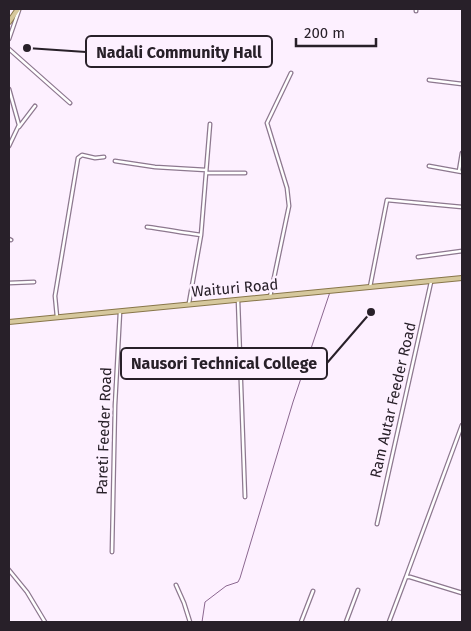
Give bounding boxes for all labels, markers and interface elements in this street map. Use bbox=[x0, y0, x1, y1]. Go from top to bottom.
scale bar bbox=[296, 15, 376, 47]
text: 200 m bbox=[304, 24, 345, 42]
callout: Nadali Community Hall bbox=[86, 36, 272, 67]
text: Nadali Community Hall bbox=[96, 43, 262, 62]
street label: Waituri Road bbox=[191, 275, 279, 301]
street label: Ram Autar Feeder Road bbox=[366, 320, 420, 480]
callout: Nausori Technical College bbox=[121, 348, 327, 379]
text: Nausori Technical College bbox=[131, 354, 317, 373]
street label: Pareti Feeder Road bbox=[93, 367, 115, 495]

